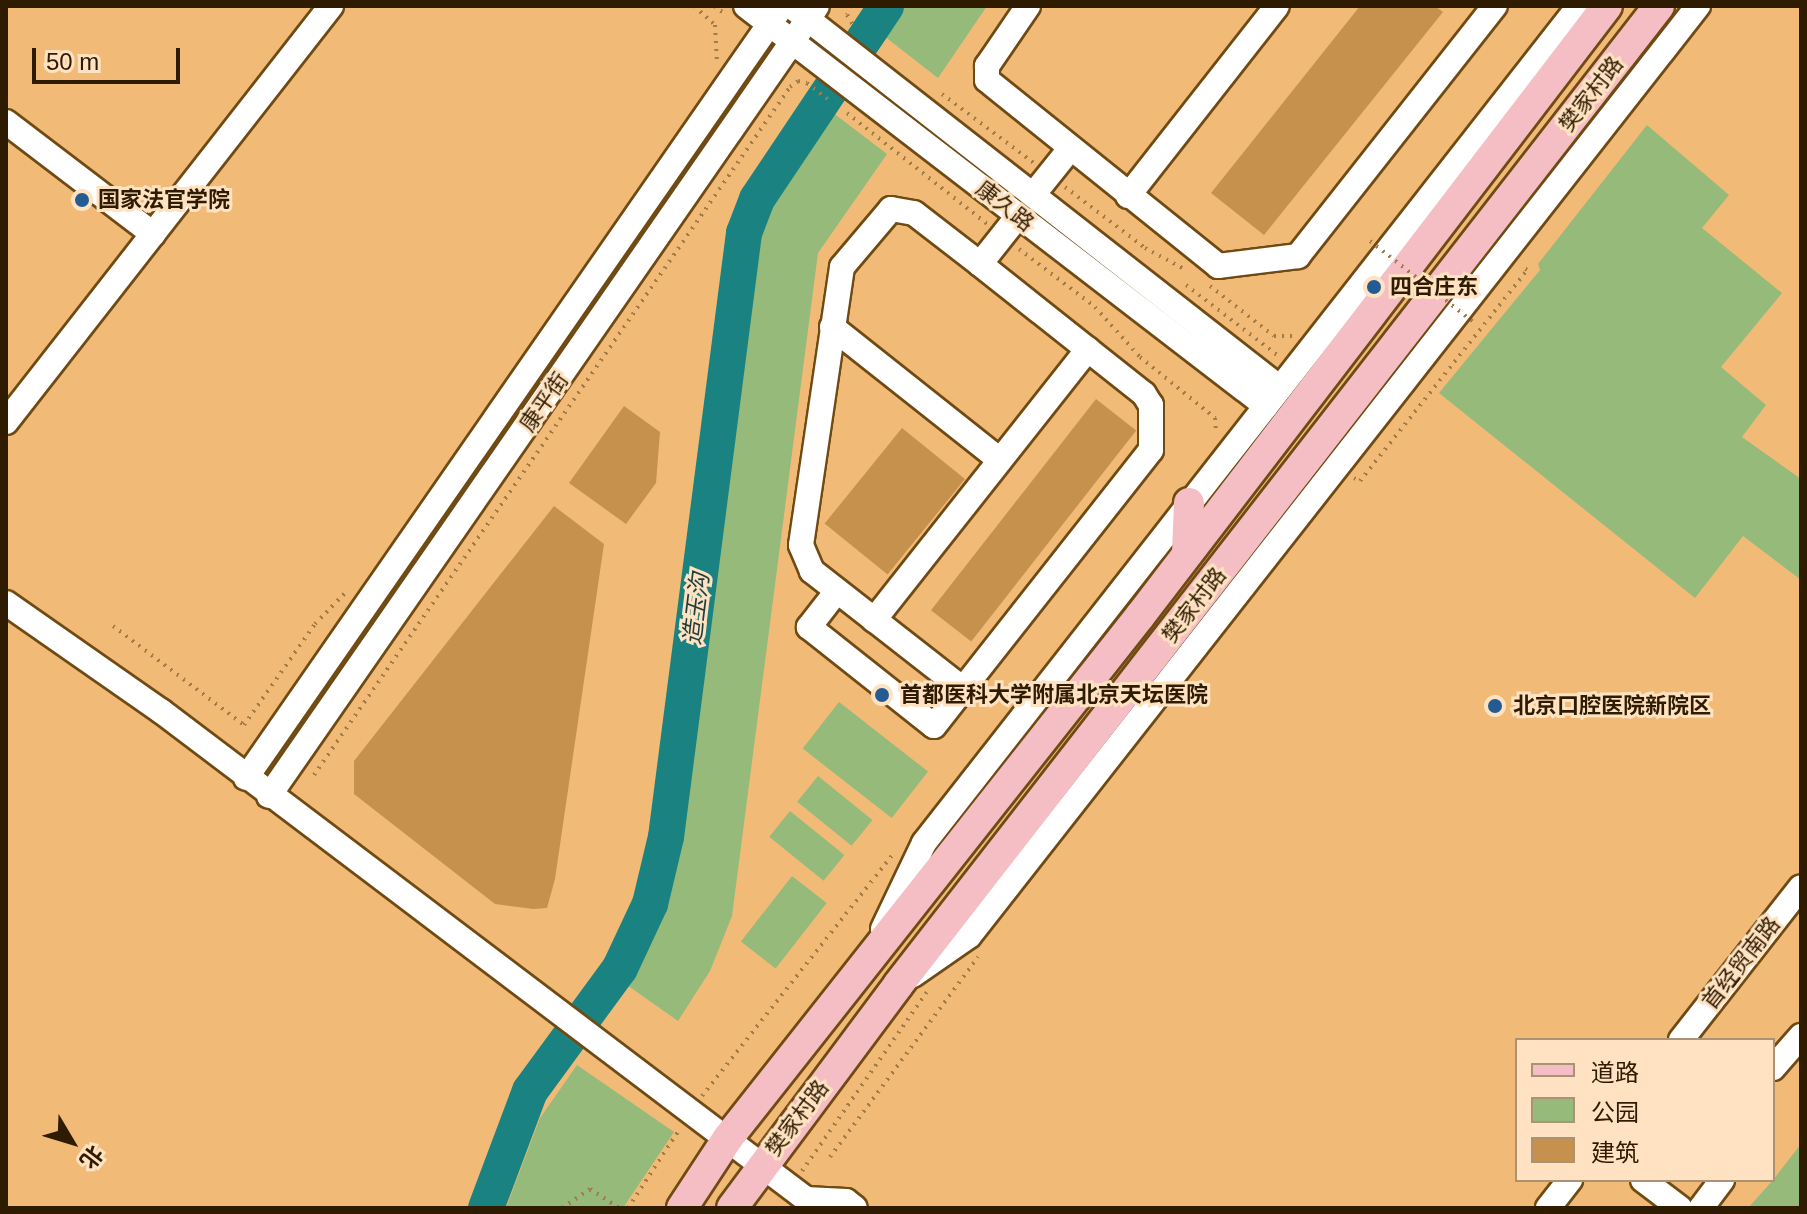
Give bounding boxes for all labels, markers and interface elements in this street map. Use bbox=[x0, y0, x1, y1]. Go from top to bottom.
scale bar bbox=[36, 32, 184, 82]
text: 50 m bbox=[46, 48, 99, 75]
street label: 樊家村路 bbox=[1554, 51, 1628, 137]
street label: 康久路 bbox=[971, 175, 1039, 237]
place label: 国家法官学院 bbox=[98, 187, 230, 213]
marker: 国家法官学院 bbox=[73, 191, 91, 209]
place label: 四合庄东 bbox=[1390, 274, 1478, 300]
marker: 四合庄东 bbox=[1365, 278, 1383, 296]
street label: 康平街 bbox=[514, 367, 574, 437]
street label: 樊家村路 bbox=[1157, 562, 1231, 648]
water label: 造玉沟 bbox=[677, 572, 715, 646]
place label: 首都医科大学附属北京天坛医院 bbox=[900, 682, 1208, 708]
marker: 首都医科大学附属北京天坛医院 bbox=[871, 684, 893, 706]
place label: 北京口腔医院新院区 bbox=[1513, 693, 1711, 719]
marker: 北京口腔医院新院区 bbox=[1484, 695, 1506, 717]
street label: 首经贸南路 bbox=[1697, 912, 1785, 1014]
legend bbox=[1515, 1038, 1775, 1182]
text: 道路 bbox=[1591, 1059, 1639, 1086]
street label: 樊家村路 bbox=[760, 1075, 834, 1161]
text: 公园 bbox=[1591, 1099, 1639, 1126]
north arrow bbox=[32, 1102, 112, 1182]
text: 建筑 bbox=[1591, 1139, 1639, 1166]
text: 北 bbox=[75, 1141, 108, 1173]

